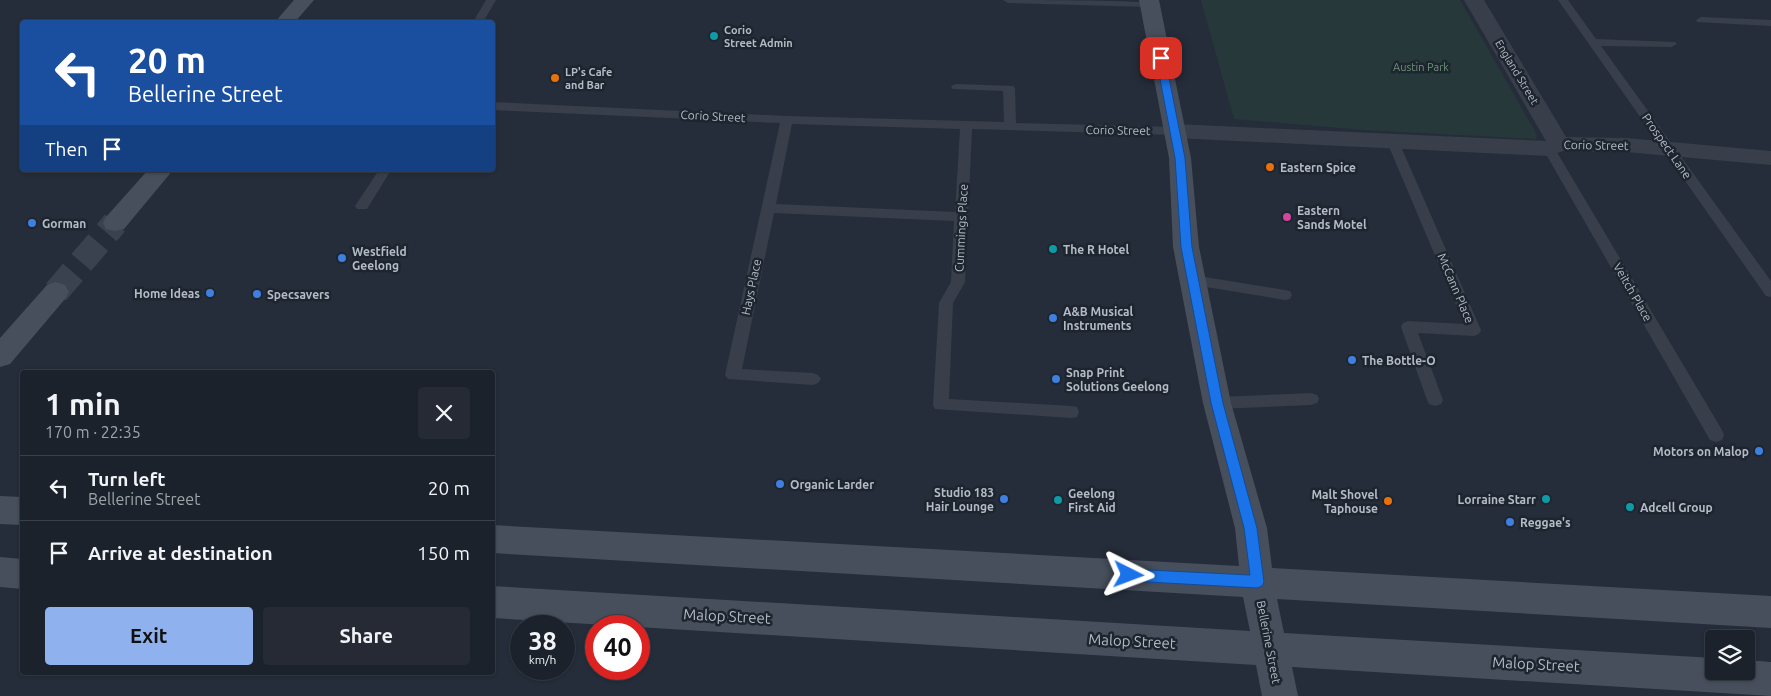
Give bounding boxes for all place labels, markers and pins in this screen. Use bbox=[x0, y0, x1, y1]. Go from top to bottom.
place label: Corio Street Admin bbox=[724, 24, 793, 49]
marker: Corio Street Admin bbox=[708, 30, 720, 42]
pin bbox=[1140, 37, 1182, 79]
place label: LP's Cafe and Bar bbox=[565, 66, 612, 91]
marker: LP's Cafe and Bar bbox=[549, 72, 561, 84]
marker: Eastern Spice bbox=[1264, 161, 1276, 173]
place label: Eastern Spice bbox=[1280, 161, 1356, 174]
place label: Eastern Sands Motel bbox=[1297, 204, 1367, 231]
marker: Eastern Sands Motel bbox=[1281, 211, 1293, 223]
marker: Gorman bbox=[26, 217, 38, 229]
place label: Gorman bbox=[42, 217, 86, 230]
marker: The R Hotel bbox=[1047, 243, 1059, 255]
place label: The R Hotel bbox=[1063, 243, 1130, 256]
place label: Westfield Geelong bbox=[352, 245, 407, 272]
marker: Westfield Geelong bbox=[336, 252, 348, 264]
place label: Home Ideas bbox=[134, 287, 200, 300]
marker: Home Ideas bbox=[204, 287, 216, 299]
marker: Specsavers bbox=[251, 288, 263, 300]
place label: Specsavers bbox=[267, 288, 330, 301]
place label: A&B Musical Instruments bbox=[1063, 305, 1133, 332]
marker: A&B Musical Instruments bbox=[1047, 312, 1059, 324]
marker: The Bottle-O bbox=[1346, 354, 1358, 366]
place label: The Bottle-O bbox=[1362, 354, 1436, 367]
place label: Snap Print Solutions Geelong bbox=[1066, 366, 1169, 393]
marker: Snap Print Solutions Geelong bbox=[1050, 373, 1062, 385]
place label: Motors on Malop bbox=[1653, 445, 1749, 458]
marker: Motors on Malop bbox=[1753, 445, 1765, 457]
marker: Organic Larder bbox=[774, 478, 786, 490]
place label: Organic Larder bbox=[790, 478, 874, 491]
place label: Studio 183 Hair Lounge bbox=[926, 486, 994, 513]
place label: Geelong First Aid bbox=[1068, 487, 1116, 514]
place label: Malt Shovel Taphouse bbox=[1311, 488, 1378, 515]
marker: Studio 183 Hair Lounge bbox=[998, 493, 1010, 505]
place label: Lorraine Starr bbox=[1458, 493, 1536, 506]
marker: Lorraine Starr bbox=[1540, 493, 1552, 505]
marker: Geelong First Aid bbox=[1052, 494, 1064, 506]
marker: Malt Shovel Taphouse bbox=[1382, 495, 1394, 507]
marker: Adcell Group bbox=[1624, 501, 1636, 513]
place label: Adcell Group bbox=[1640, 501, 1713, 514]
marker: Reggae's bbox=[1504, 516, 1516, 528]
place label: Reggae's bbox=[1520, 516, 1571, 529]

